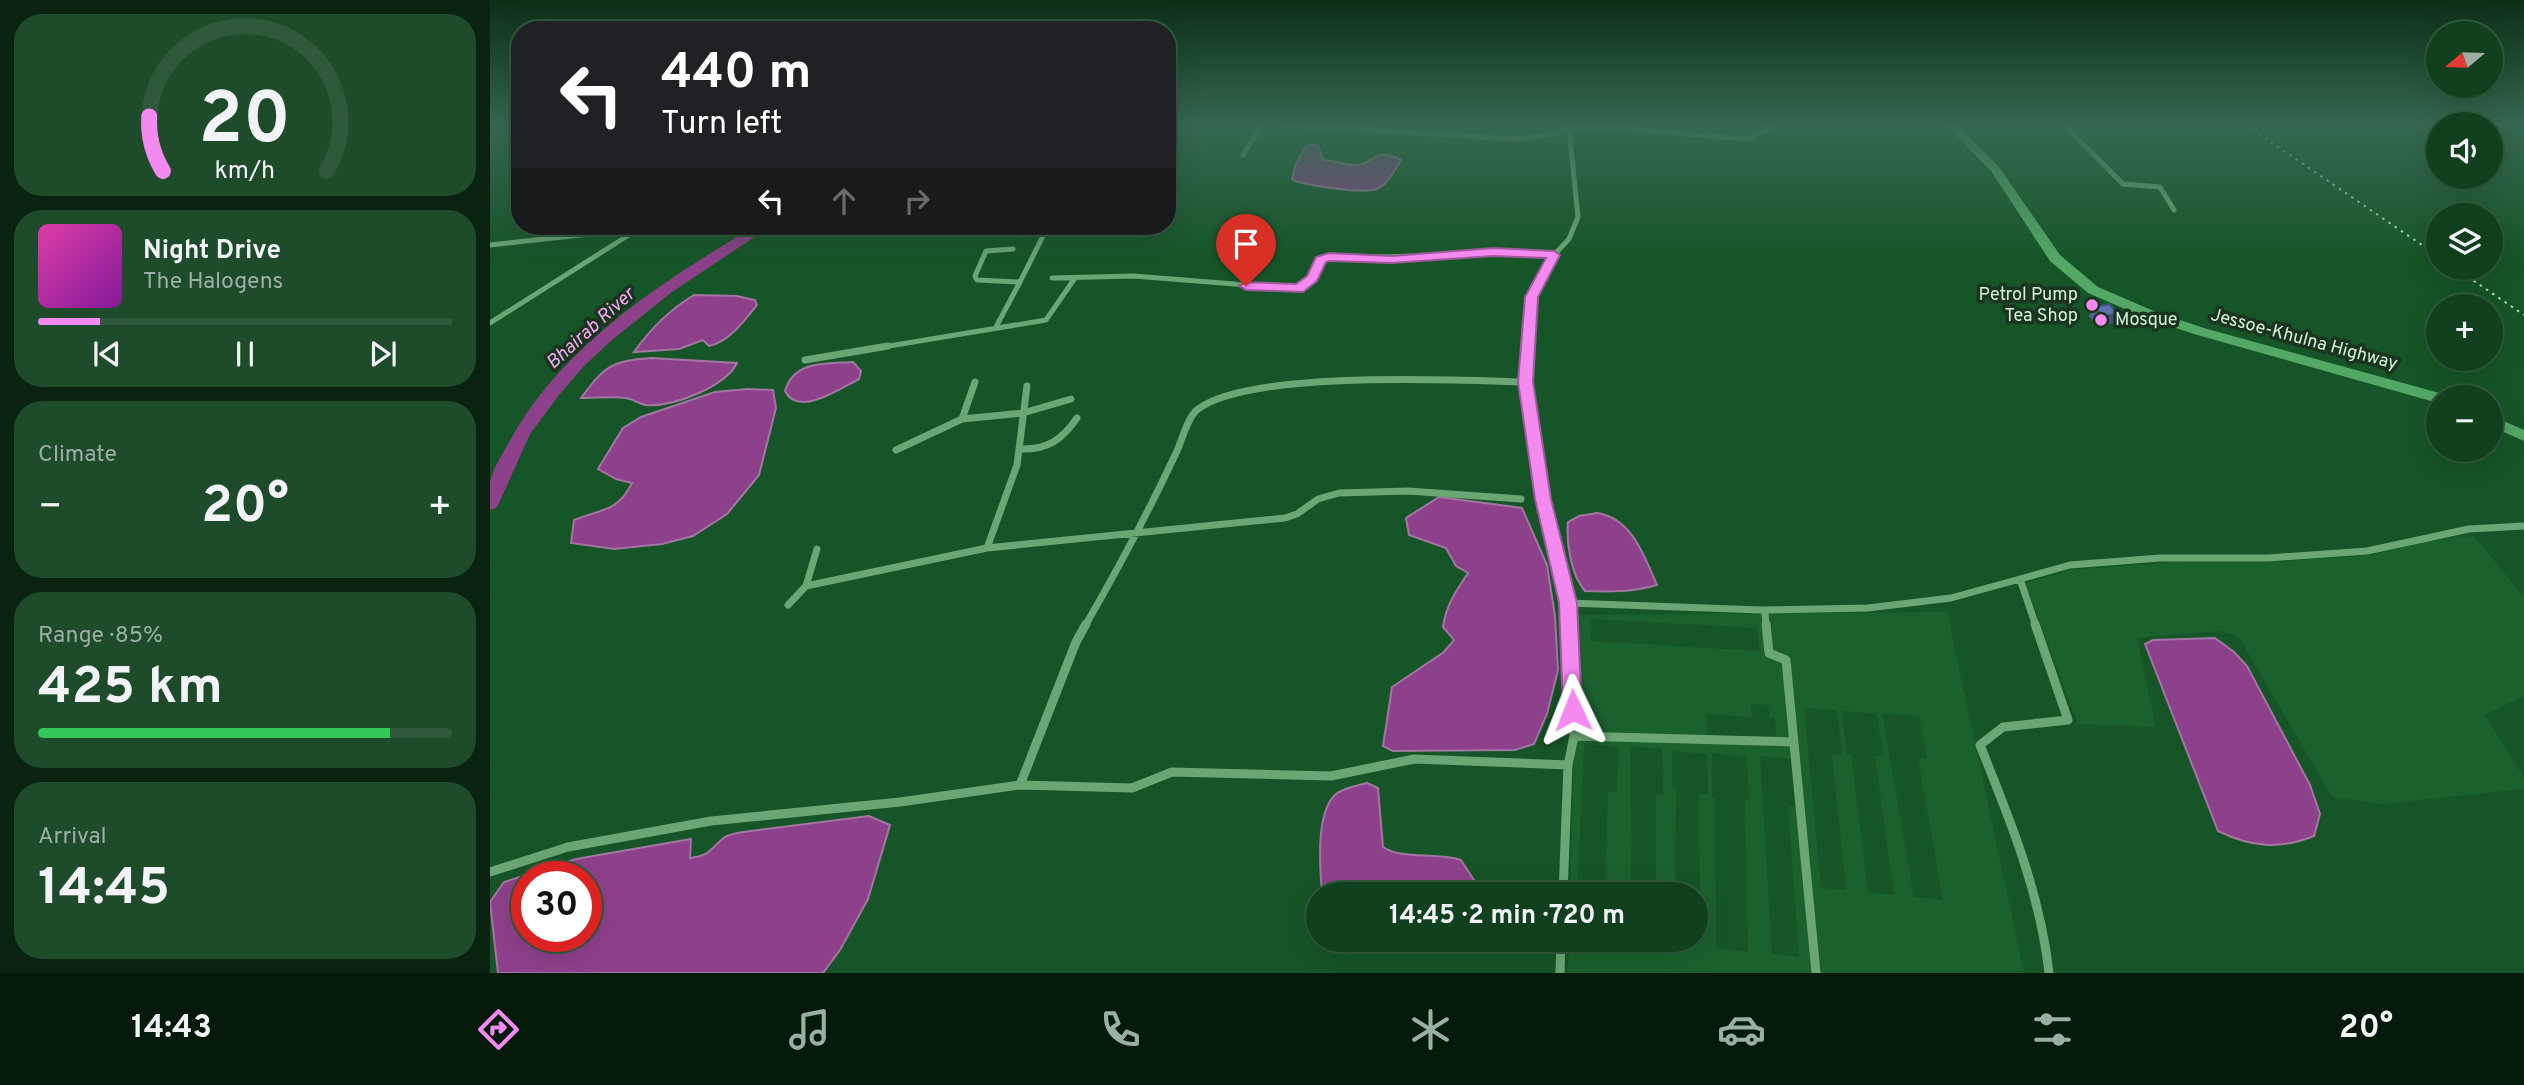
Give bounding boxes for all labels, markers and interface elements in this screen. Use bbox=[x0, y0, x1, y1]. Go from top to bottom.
north arrow bbox=[2426, 21, 2502, 98]
map controls bbox=[2426, 21, 2503, 462]
text: 440 m bbox=[661, 44, 811, 106]
icon: left bbox=[546, 49, 637, 140]
text: 20 bbox=[199, 77, 291, 169]
text: Turn left bbox=[661, 105, 782, 145]
button: sound bbox=[2426, 112, 2503, 189]
text: km/h bbox=[215, 156, 275, 188]
icon: left bbox=[752, 182, 790, 220]
icon: ahead bbox=[825, 182, 863, 220]
icon: right bbox=[898, 182, 936, 220]
button: layers bbox=[2426, 203, 2503, 280]
pin bbox=[1216, 214, 1276, 286]
icon: arrive bbox=[1227, 225, 1265, 263]
text: Night Drive bbox=[143, 235, 281, 268]
text: The Halogens bbox=[143, 268, 283, 297]
water label: Bhairab River bbox=[542, 282, 642, 375]
place label: Petrol Pump Tea Shop bbox=[1978, 284, 2078, 328]
button: + bbox=[2426, 294, 2503, 371]
marker: Petrol Pump Tea Shop bbox=[2084, 297, 2100, 313]
street label: Jessoe-Khulna Highway bbox=[2208, 304, 2400, 376]
place label: Mosque bbox=[2115, 309, 2178, 332]
marker: Mosque bbox=[2093, 312, 2109, 328]
icon: previous bbox=[88, 335, 126, 373]
icon: pause bbox=[226, 335, 264, 373]
icon: next bbox=[364, 335, 402, 373]
button: − bbox=[2426, 385, 2503, 462]
text: Climate bbox=[38, 441, 117, 470]
text: 20° bbox=[201, 475, 289, 541]
text: − bbox=[38, 484, 63, 533]
text: + bbox=[427, 484, 452, 533]
text: Range · 85% bbox=[38, 622, 163, 651]
text: 425 km bbox=[38, 656, 223, 722]
position arrow bbox=[1536, 673, 1610, 747]
text: Arrival bbox=[38, 823, 107, 852]
text: 14:45 bbox=[38, 857, 170, 923]
speed limit sign: 30 bbox=[511, 861, 602, 952]
text: 14:45 · 2 min · 720 m bbox=[1389, 900, 1625, 933]
icon: directions bbox=[474, 1005, 523, 1054]
icon: music bbox=[785, 1005, 834, 1054]
icon: phone bbox=[1096, 1005, 1145, 1054]
icon: climate bbox=[1406, 1005, 1455, 1054]
icon: car bbox=[1717, 1005, 1766, 1054]
icon: filters bbox=[2028, 1005, 2077, 1054]
text: 14:43 bbox=[131, 1009, 212, 1049]
text: 20° bbox=[2339, 1009, 2393, 1049]

